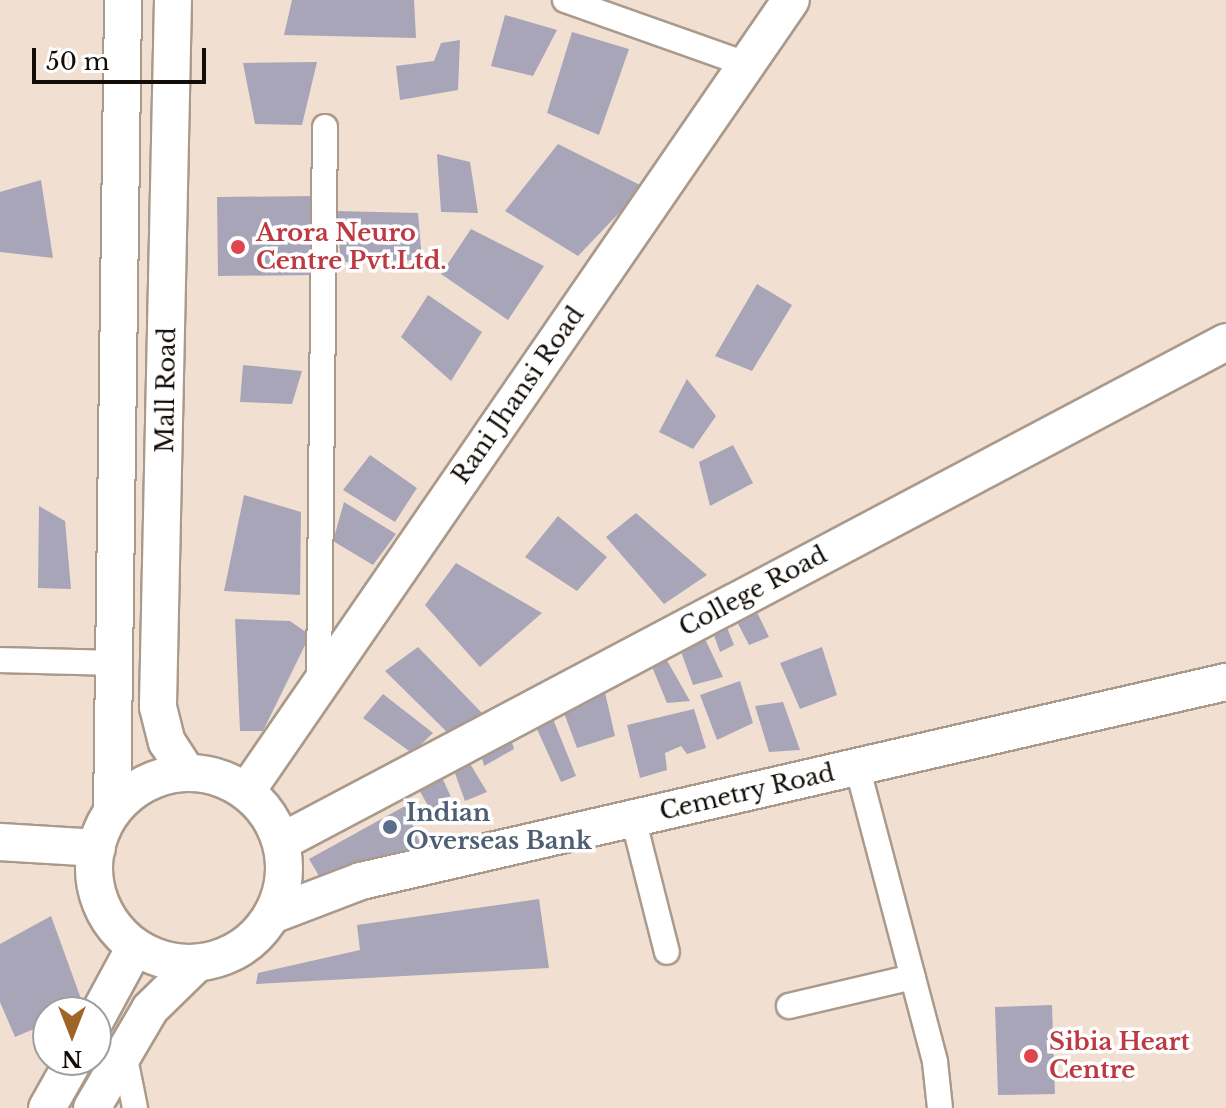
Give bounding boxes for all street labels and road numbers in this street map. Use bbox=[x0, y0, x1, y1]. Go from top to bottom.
street label: Rani Jhansi Road bbox=[446, 301, 590, 489]
street label: Mall Road bbox=[151, 327, 181, 453]
street label: College Road bbox=[674, 540, 832, 642]
street label: Cemetry Road bbox=[657, 758, 837, 826]

